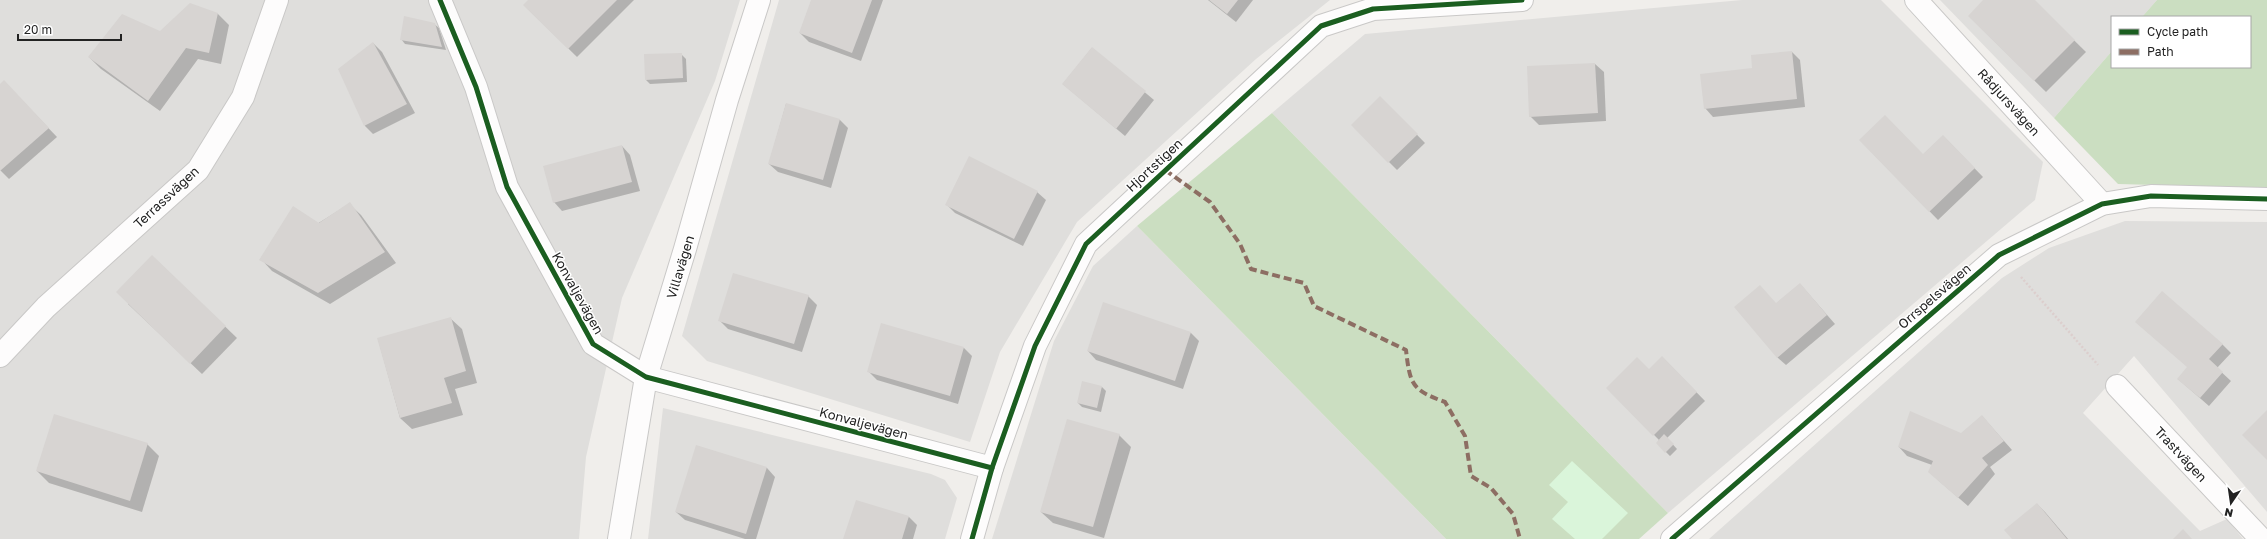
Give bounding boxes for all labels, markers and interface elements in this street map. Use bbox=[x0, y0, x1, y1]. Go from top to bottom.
scale bar bbox=[18, 16, 121, 42]
legend bbox=[2111, 16, 2251, 68]
text: 20 m bbox=[24, 22, 52, 37]
text: Cycle path bbox=[2147, 24, 2208, 39]
text: Path bbox=[2147, 44, 2174, 59]
street label: Rådjursvägen bbox=[1975, 65, 2043, 139]
street label: Hjortstigen bbox=[1123, 135, 1185, 195]
street label: Terrassvägen bbox=[130, 163, 202, 231]
street label: Villavägen bbox=[663, 233, 697, 301]
street label: Konvaljevägen bbox=[549, 249, 607, 337]
street label: Orrspelsvägen bbox=[1894, 260, 1974, 332]
street label: Konvaljevägen bbox=[818, 403, 910, 443]
street label: Trastvägen bbox=[2151, 423, 2211, 485]
north arrow bbox=[2211, 483, 2251, 523]
text: N bbox=[2223, 506, 2234, 521]

